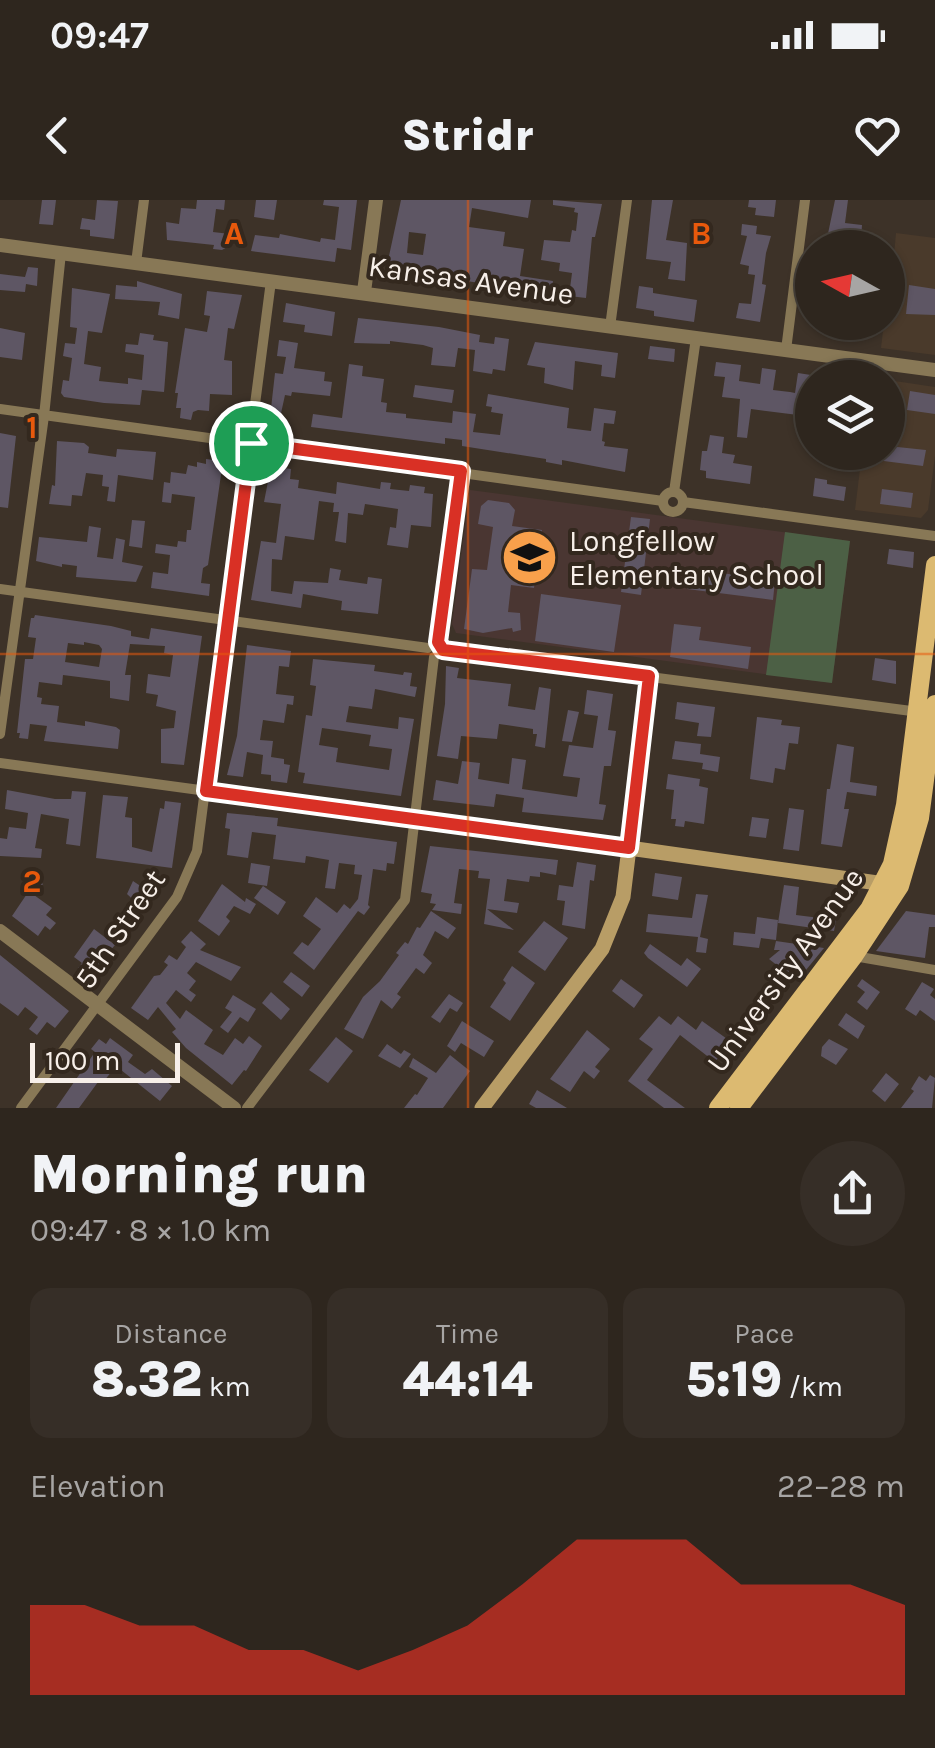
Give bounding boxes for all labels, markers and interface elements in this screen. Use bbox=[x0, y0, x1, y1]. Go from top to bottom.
text: 09:47 bbox=[50, 13, 149, 58]
icon: back bbox=[30, 108, 85, 163]
icon: heart bbox=[850, 108, 905, 163]
text: Stridr bbox=[402, 109, 533, 161]
text: A bbox=[224, 215, 244, 252]
text: B bbox=[691, 215, 711, 252]
north arrow bbox=[795, 230, 905, 340]
map controls bbox=[795, 230, 905, 470]
street label: Kansas Avenue bbox=[366, 248, 576, 312]
button: layers bbox=[795, 360, 905, 470]
pin bbox=[209, 401, 294, 486]
text: 1 bbox=[26, 409, 38, 446]
icon: arrive bbox=[224, 416, 279, 471]
place label: Longfellow Elementary School bbox=[569, 523, 824, 593]
school or university icon: Longfellow Elementary School bbox=[500, 528, 560, 588]
street label: University Avenue bbox=[699, 861, 871, 1079]
text: 2 bbox=[22, 863, 42, 900]
street label: 5th Street bbox=[67, 863, 173, 995]
scale bar bbox=[30, 1038, 180, 1083]
text: 100 m bbox=[45, 1044, 120, 1077]
button: share bbox=[800, 1141, 905, 1246]
text: Morning run bbox=[30, 1142, 368, 1206]
text: 09:47 · 8 × 1.0 km bbox=[30, 1212, 271, 1249]
text: Distance bbox=[114, 1317, 227, 1350]
text: Time bbox=[436, 1317, 499, 1350]
text: Pace bbox=[734, 1317, 794, 1350]
text: 8.32 bbox=[91, 1350, 202, 1409]
text: 44:14 bbox=[403, 1350, 532, 1409]
text: 5:19 bbox=[685, 1350, 782, 1409]
text: km bbox=[202, 1370, 251, 1403]
text: /km bbox=[782, 1370, 843, 1403]
text: Elevation bbox=[30, 1468, 165, 1505]
text: 22–28 m bbox=[777, 1468, 905, 1505]

